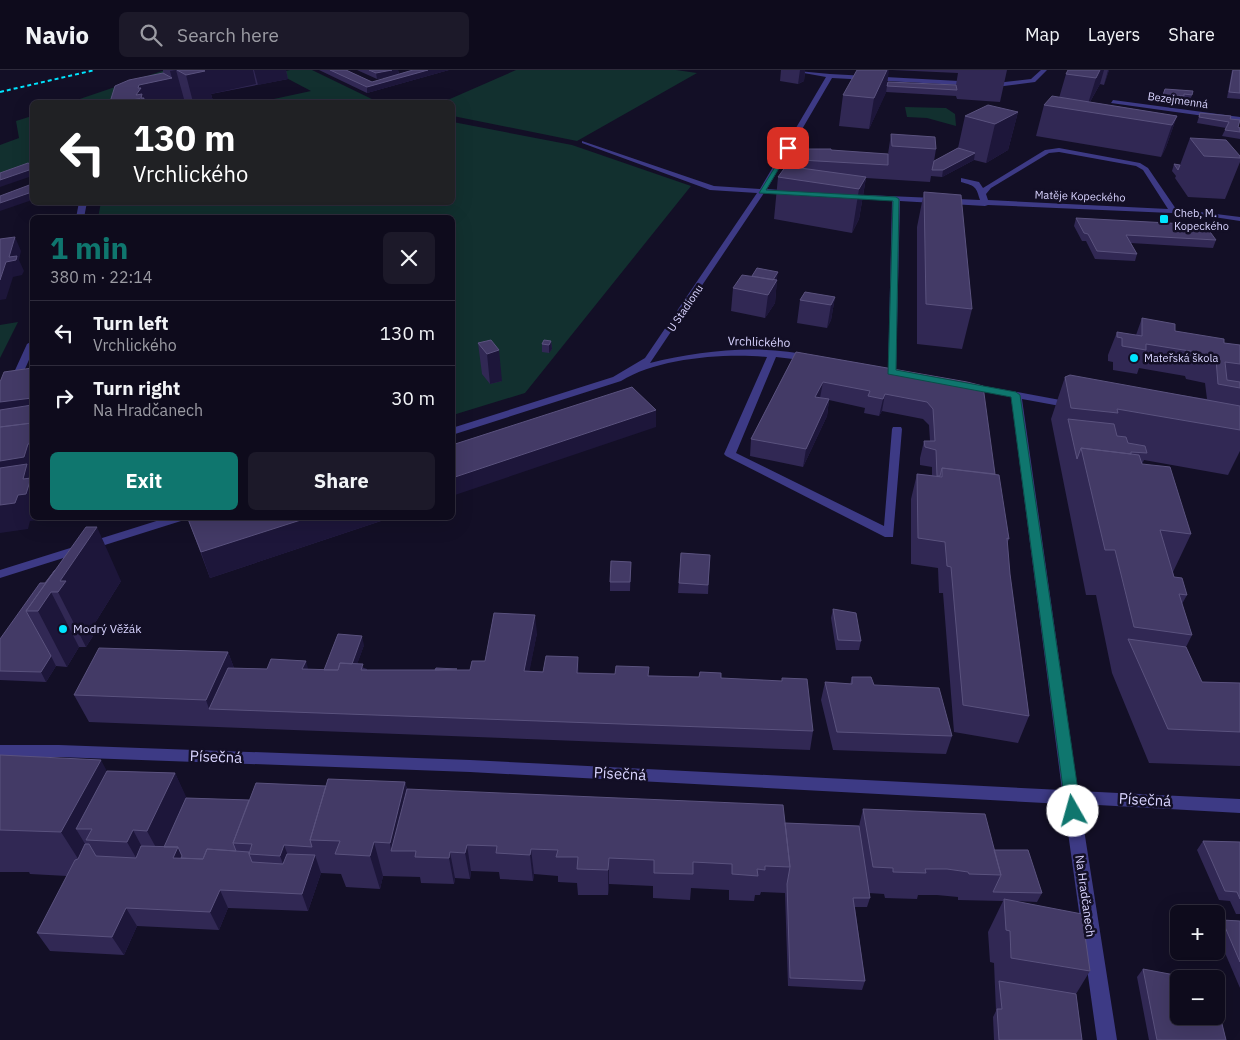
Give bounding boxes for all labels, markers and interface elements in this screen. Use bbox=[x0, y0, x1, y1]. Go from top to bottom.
search box bbox=[119, 12, 469, 57]
text: Navio bbox=[25, 19, 89, 51]
icon: search bbox=[137, 21, 165, 49]
text: Search here bbox=[177, 23, 279, 47]
text: Map bbox=[1025, 23, 1060, 46]
text: Layers bbox=[1088, 23, 1140, 46]
text: Share bbox=[1168, 23, 1215, 46]
street label: Bezejmenná bbox=[1147, 89, 1209, 111]
text: 130 m bbox=[133, 115, 236, 161]
icon: left bbox=[50, 120, 115, 185]
pin bbox=[767, 127, 809, 169]
icon: arrive bbox=[774, 134, 802, 162]
text: Vrchlického bbox=[133, 159, 248, 188]
street label: Matěje Kopeckého bbox=[1034, 187, 1126, 205]
place label: Cheb, M. Kopeckého bbox=[1174, 206, 1229, 233]
marker: Cheb, M. Kopeckého bbox=[1158, 213, 1170, 225]
text: 1 min bbox=[50, 228, 128, 267]
button: close bbox=[383, 232, 435, 284]
text: 380 m · 22:14 bbox=[50, 267, 152, 287]
street label: U Stadionu bbox=[664, 282, 706, 334]
text: Turn left bbox=[93, 311, 169, 335]
icon: left bbox=[50, 319, 78, 347]
text: 130 m bbox=[380, 321, 435, 345]
street label: Vrchlického bbox=[727, 333, 791, 350]
text: Vrchlického bbox=[93, 335, 177, 355]
place label: Mateřská škola bbox=[1144, 351, 1218, 365]
marker: Mateřská škola bbox=[1128, 352, 1140, 364]
text: Turn right bbox=[93, 376, 180, 400]
icon: right bbox=[50, 384, 78, 412]
text: 30 m bbox=[391, 386, 435, 410]
text: Na Hradčanech bbox=[93, 400, 203, 420]
button: Exit bbox=[50, 452, 238, 510]
button: Share bbox=[248, 452, 435, 510]
place label: Modrý Věžák bbox=[73, 621, 142, 636]
marker: Modrý Věžák bbox=[57, 623, 69, 635]
street label: Písečná bbox=[189, 746, 243, 767]
street label: Písečná bbox=[593, 763, 647, 784]
position arrow bbox=[1046, 784, 1098, 836]
street label: Písečná bbox=[1118, 789, 1172, 810]
street label: Na Hradčanech bbox=[1072, 854, 1099, 938]
map controls bbox=[1170, 905, 1225, 1025]
button: + bbox=[1170, 905, 1225, 960]
button: − bbox=[1170, 970, 1225, 1025]

